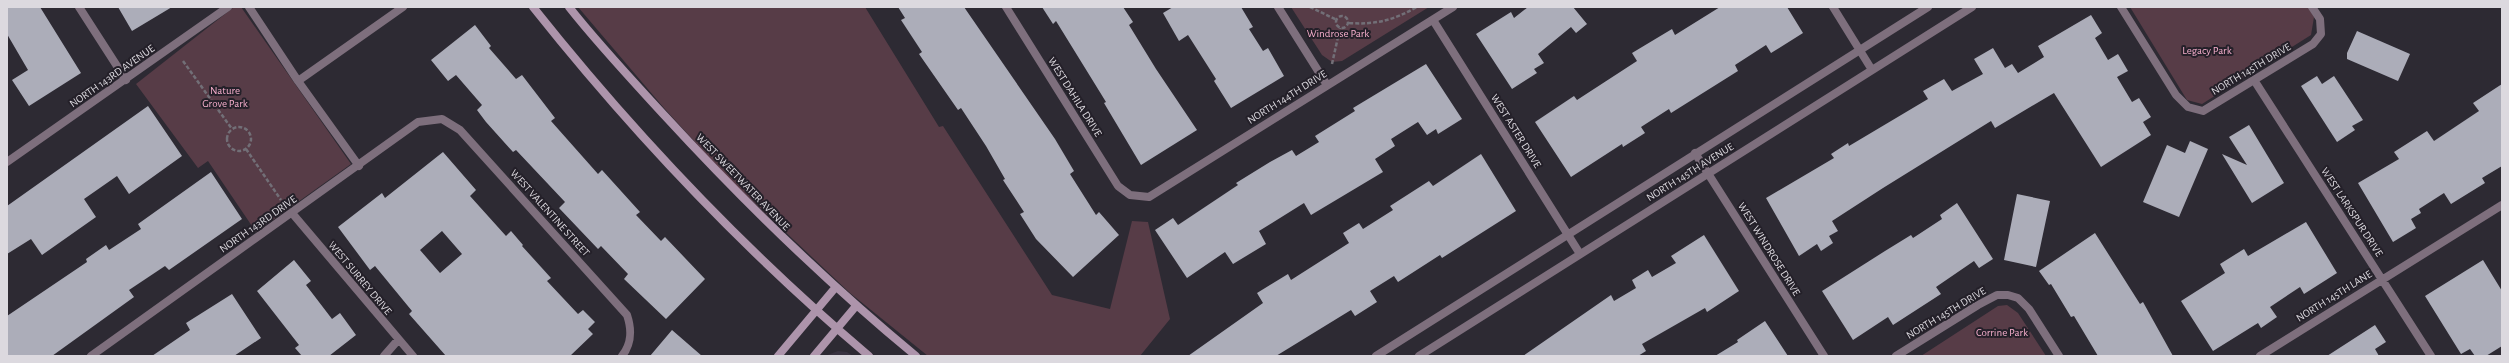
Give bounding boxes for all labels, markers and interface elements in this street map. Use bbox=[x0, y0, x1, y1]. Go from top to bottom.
park label: Windrose Park bbox=[1307, 28, 1369, 39]
street label: NORTH 145TH DRIVE bbox=[2209, 41, 2293, 97]
street label: NORTH 143RD AVENUE bbox=[68, 42, 157, 109]
park label: Legacy Park bbox=[2182, 45, 2232, 56]
street label: WEST DAHILA DRIVE bbox=[1046, 55, 1104, 139]
street label: NORTH 144TH DRIVE bbox=[1245, 68, 1329, 126]
park label: Nature Grove Park bbox=[202, 85, 248, 109]
street label: WEST ASTER DRIVE bbox=[1489, 92, 1544, 170]
street label: WEST SWEETWATER AVENUE bbox=[694, 132, 792, 233]
street label: NORTH 145TH AVENUE bbox=[1644, 140, 1736, 203]
street label: WEST LARKSPUR DRIVE bbox=[2319, 166, 2385, 259]
street label: WEST VALENTINE STREET bbox=[508, 168, 592, 259]
street label: NORTH 143RD DRIVE bbox=[218, 193, 299, 255]
street label: WEST WINDROSE DRIVE bbox=[1736, 200, 1803, 298]
street label: WEST SURREY DRIVE bbox=[326, 239, 394, 317]
street label: NORTH 145TH LANE bbox=[2294, 268, 2374, 324]
street label: NORTH 145TH DRIVE bbox=[1904, 285, 1988, 341]
park label: Corrine Park bbox=[1976, 327, 2028, 338]

